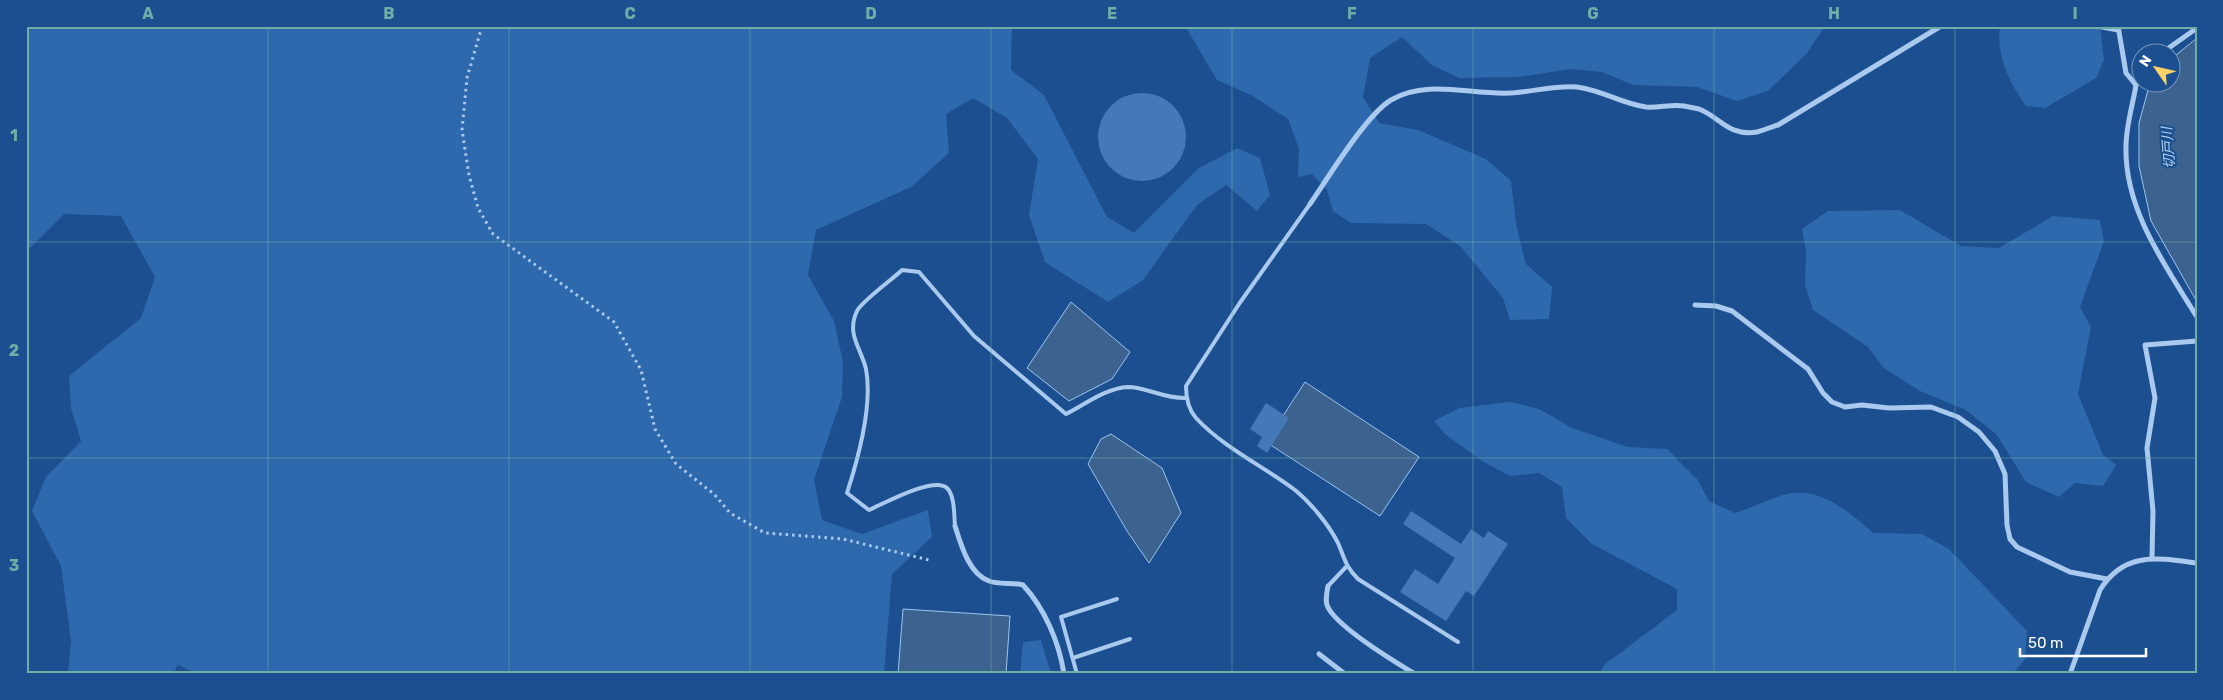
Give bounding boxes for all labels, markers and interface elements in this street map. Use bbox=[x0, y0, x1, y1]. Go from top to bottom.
text: A bbox=[142, 4, 154, 23]
text: B bbox=[383, 4, 395, 23]
text: C bbox=[624, 4, 636, 23]
text: D bbox=[865, 4, 877, 23]
text: E bbox=[1107, 4, 1117, 23]
text: F bbox=[1347, 4, 1357, 23]
text: G bbox=[1587, 4, 1599, 23]
text: H bbox=[1828, 4, 1840, 23]
text: I bbox=[2072, 4, 2078, 23]
north arrow bbox=[2130, 42, 2180, 92]
text: N bbox=[2136, 52, 2156, 70]
water label: 切戸川 bbox=[2158, 124, 2178, 170]
text: 1 bbox=[10, 126, 18, 145]
text: 2 bbox=[9, 341, 19, 360]
text: 3 bbox=[9, 556, 19, 575]
scale bar bbox=[2020, 625, 2147, 657]
text: 50 m bbox=[2028, 634, 2063, 652]

